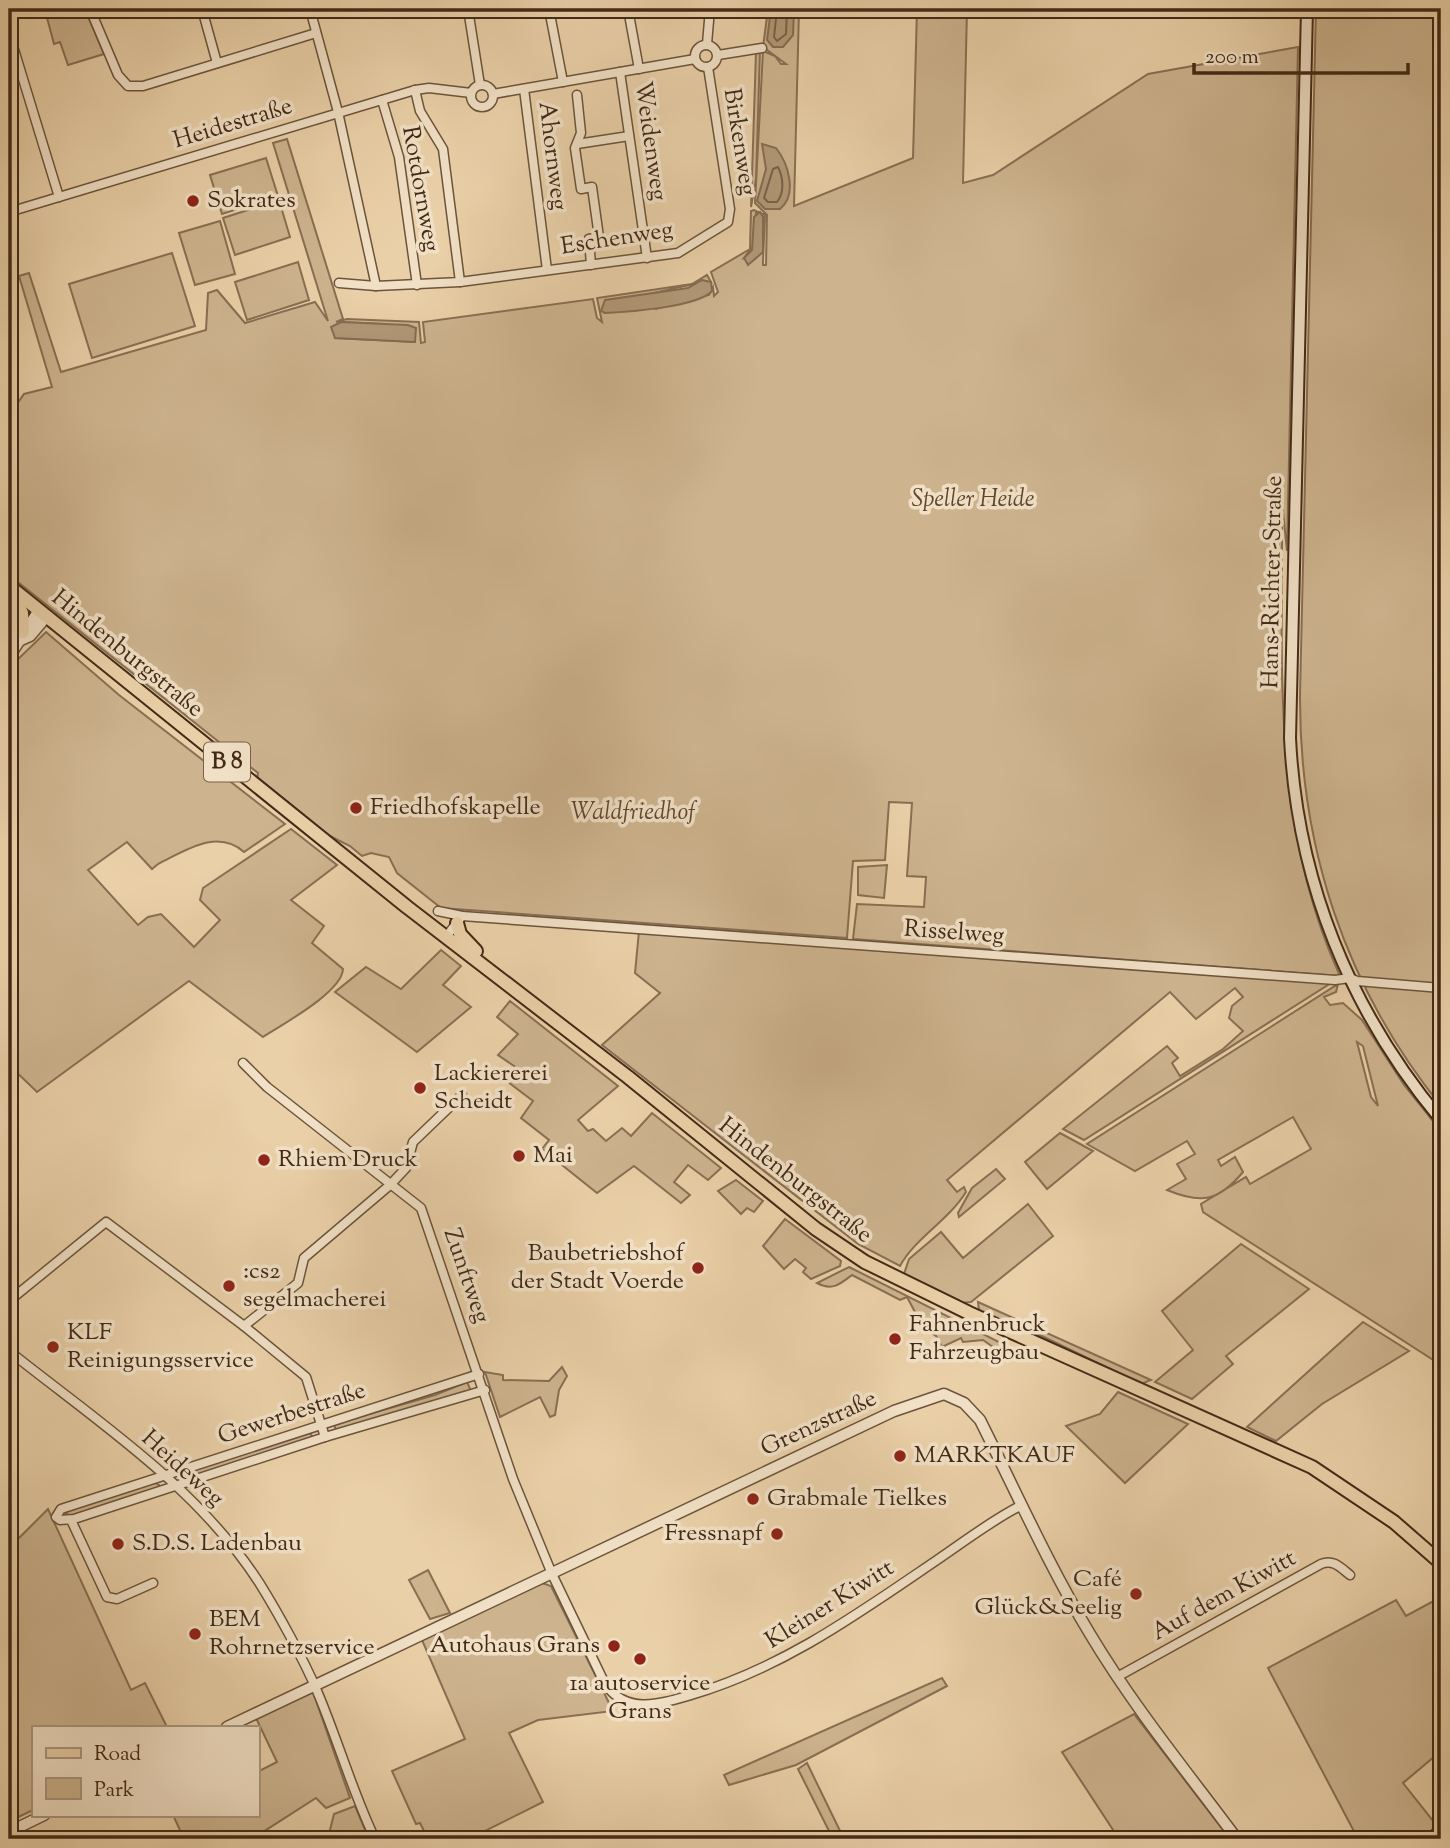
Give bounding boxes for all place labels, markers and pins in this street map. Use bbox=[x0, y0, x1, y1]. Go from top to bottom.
place label: Sokrates bbox=[207, 184, 296, 218]
marker: Sokrates bbox=[185, 193, 201, 209]
place label: Friedhofskapelle bbox=[370, 791, 541, 825]
marker: Friedhofskapelle bbox=[348, 800, 364, 816]
place label: Lackiererei Scheidt bbox=[434, 1057, 548, 1119]
marker: Lackiererei Scheidt bbox=[412, 1080, 428, 1096]
place label: Mai bbox=[533, 1139, 573, 1173]
place label: Rhiem Druck bbox=[278, 1143, 418, 1177]
marker: Mai bbox=[511, 1148, 527, 1164]
marker: Rhiem Druck bbox=[256, 1152, 272, 1168]
place label: Baubetriebshof der Stadt Voerde bbox=[511, 1237, 686, 1299]
place label: :cs2 segelmacherei bbox=[243, 1255, 386, 1317]
marker: Baubetriebshof der Stadt Voerde bbox=[690, 1260, 706, 1276]
marker: :cs2 segelmacherei bbox=[221, 1278, 237, 1294]
place label: Fahnenbruck Fahrzeugbau bbox=[909, 1308, 1046, 1370]
place label: KLF Reinigungsservice bbox=[67, 1316, 254, 1378]
marker: Fahnenbruck Fahrzeugbau bbox=[887, 1331, 903, 1347]
marker: KLF Reinigungsservice bbox=[45, 1339, 61, 1355]
place label: MARKTKAUF bbox=[914, 1439, 1075, 1473]
marker: MARKTKAUF bbox=[892, 1448, 908, 1464]
place label: Grabmale Tielkes bbox=[767, 1482, 947, 1516]
marker: Grabmale Tielkes bbox=[745, 1491, 761, 1507]
place label: Fressnapf bbox=[664, 1517, 765, 1551]
marker: Fressnapf bbox=[769, 1526, 785, 1542]
place label: S.D.S. Ladenbau bbox=[132, 1527, 302, 1561]
marker: S.D.S. Ladenbau bbox=[110, 1536, 126, 1552]
place label: Café Glück&Seelig bbox=[975, 1563, 1122, 1625]
marker: Café Glück&Seelig bbox=[1128, 1586, 1144, 1602]
place label: BEM Rohrnetzservice bbox=[209, 1603, 375, 1665]
marker: BEM Rohrnetzservice bbox=[187, 1626, 203, 1642]
place label: Autohaus Grans bbox=[430, 1629, 600, 1663]
marker: Autohaus Grans bbox=[606, 1638, 622, 1654]
marker: 1a autoservice Grans bbox=[632, 1651, 648, 1667]
place label: 1a autoservice Grans bbox=[569, 1667, 711, 1729]

